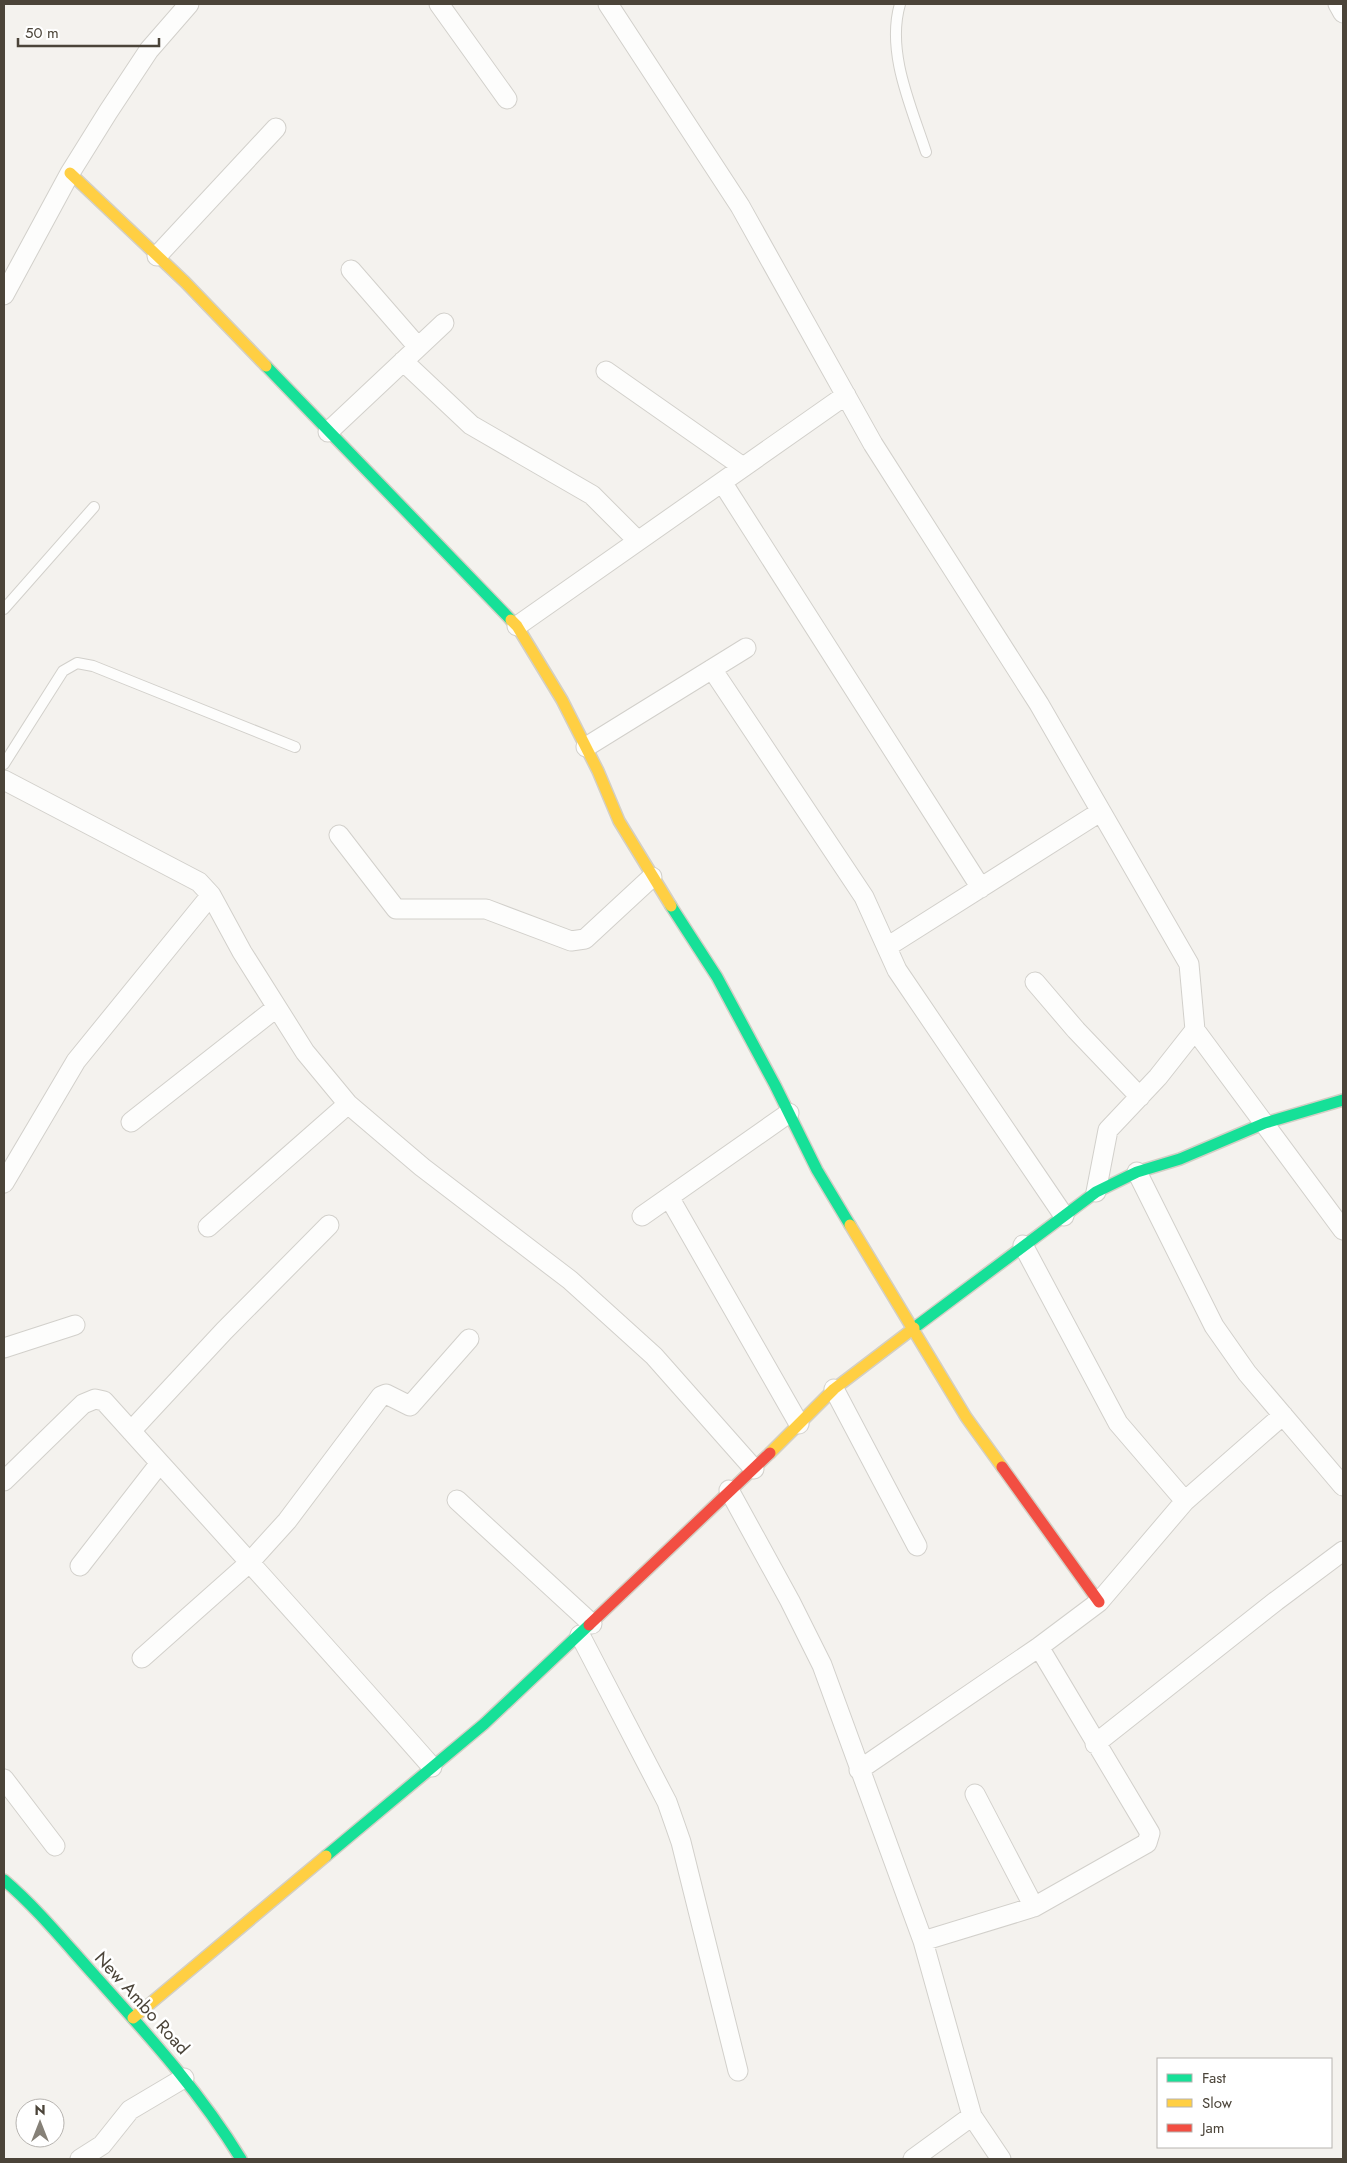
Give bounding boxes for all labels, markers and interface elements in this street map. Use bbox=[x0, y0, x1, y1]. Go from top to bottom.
scale bar bbox=[18, 15, 159, 47]
text: 50 m bbox=[25, 22, 59, 44]
street label: New Ambo Road bbox=[89, 1946, 195, 2060]
legend bbox=[1157, 2058, 1332, 2148]
text: Fast bbox=[1202, 2067, 1226, 2089]
text: Slow bbox=[1202, 2092, 1233, 2114]
north arrow bbox=[15, 2098, 65, 2148]
text: N bbox=[34, 2100, 46, 2120]
text: Jam bbox=[1200, 2117, 1225, 2139]

